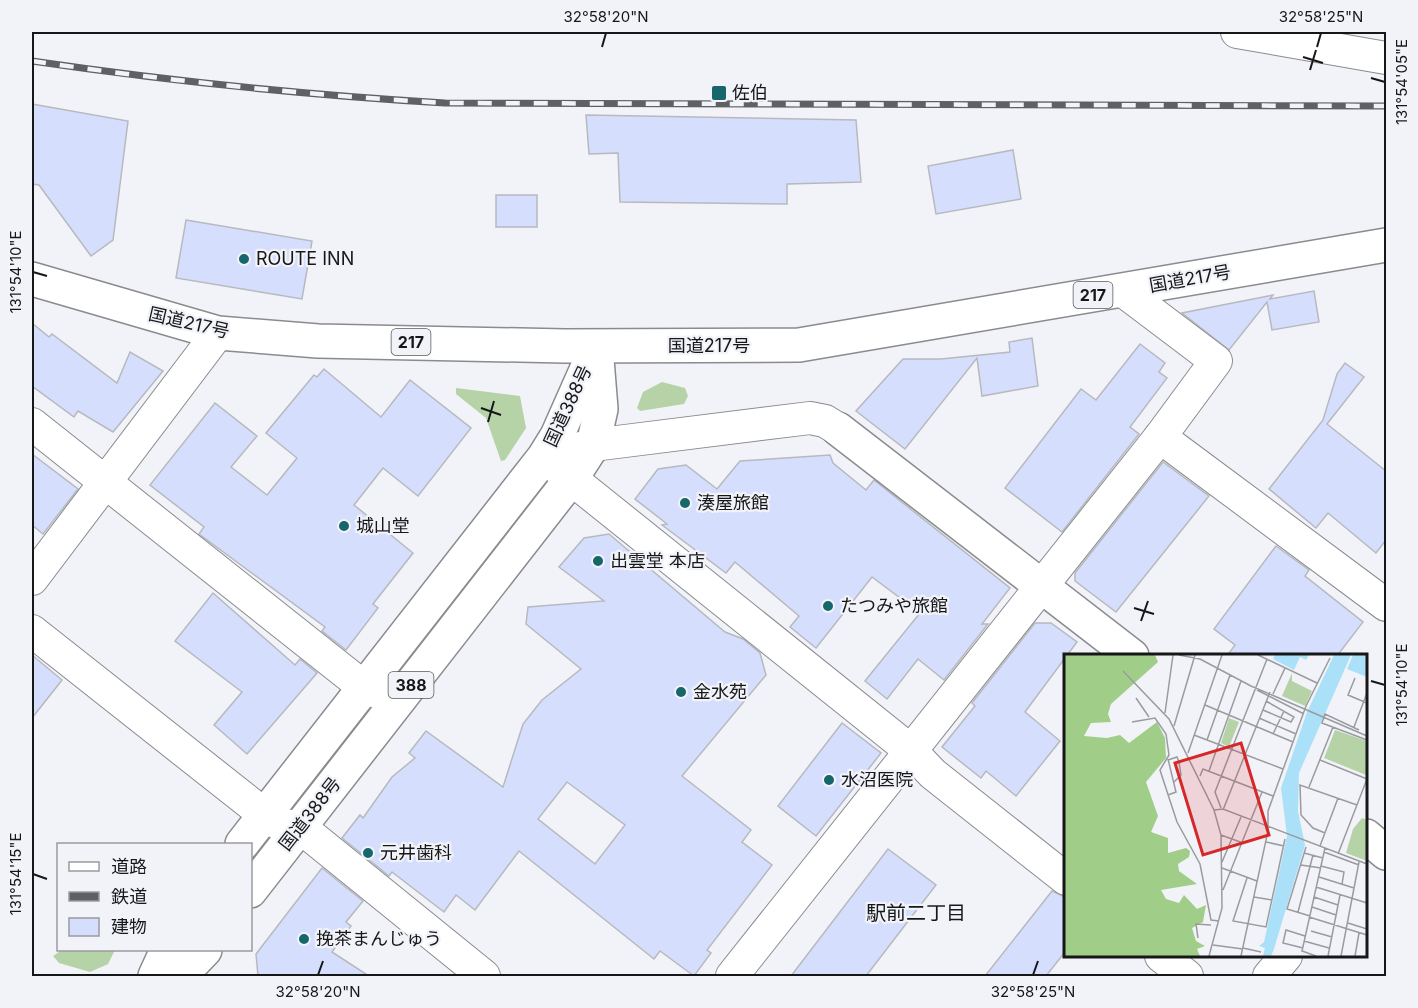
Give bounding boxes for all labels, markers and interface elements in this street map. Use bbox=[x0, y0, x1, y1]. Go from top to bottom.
text: 32°58'20"N bbox=[563, 7, 649, 26]
text: 32°58'25"N bbox=[1279, 7, 1363, 26]
text: 131°54'05"E bbox=[1392, 39, 1411, 125]
place label: 佐伯 bbox=[732, 82, 768, 103]
marker: 佐伯 bbox=[710, 84, 728, 102]
text: 131°54'10"E bbox=[6, 230, 25, 314]
place label: ROUTE INN bbox=[256, 248, 354, 269]
marker: ROUTE INN bbox=[237, 252, 251, 266]
street label: 国道217号 bbox=[1147, 261, 1232, 296]
road number: 217 bbox=[1074, 282, 1112, 308]
street label: 国道217号 bbox=[147, 303, 232, 342]
road number: 217 bbox=[392, 329, 430, 355]
street label: 国道217号 bbox=[668, 335, 750, 356]
street label: 国道388号 bbox=[540, 362, 596, 450]
place label: 湊屋旅館 bbox=[697, 492, 769, 513]
marker: 湊屋旅館 bbox=[678, 496, 692, 510]
place label: 城山堂 bbox=[356, 515, 410, 536]
marker: 城山堂 bbox=[337, 519, 351, 533]
place label: 出雲堂 本店 bbox=[610, 550, 705, 571]
marker: 出雲堂 本店 bbox=[591, 554, 605, 568]
place label: たつみや旅館 bbox=[840, 595, 948, 616]
marker: たつみや旅館 bbox=[821, 599, 835, 613]
text: 131°54'10"E bbox=[1392, 643, 1411, 727]
inset map bbox=[1064, 654, 1367, 957]
road number: 388 bbox=[388, 672, 434, 698]
place label: 金水苑 bbox=[693, 681, 747, 702]
marker: 金水苑 bbox=[674, 685, 688, 699]
place label: 水沼医院 bbox=[841, 769, 913, 790]
street label: 国道388号 bbox=[274, 773, 345, 855]
marker: 水沼医院 bbox=[822, 773, 836, 787]
text: 131°54'15"E bbox=[6, 833, 25, 915]
place label: 元井歯科 bbox=[380, 842, 452, 863]
legend bbox=[57, 843, 252, 951]
marker: 元井歯科 bbox=[361, 846, 375, 860]
text: 道路 bbox=[111, 856, 147, 877]
text: 鉄道 bbox=[111, 886, 147, 907]
district label: 駅前二丁目 bbox=[866, 901, 966, 925]
text: 建物 bbox=[111, 916, 147, 937]
place label: 挽茶まんじゅう bbox=[316, 928, 442, 949]
marker: 挽茶まんじゅう bbox=[297, 932, 311, 946]
text: 32°58'20"N bbox=[275, 982, 361, 1001]
text: 32°58'25"N bbox=[991, 982, 1075, 1001]

